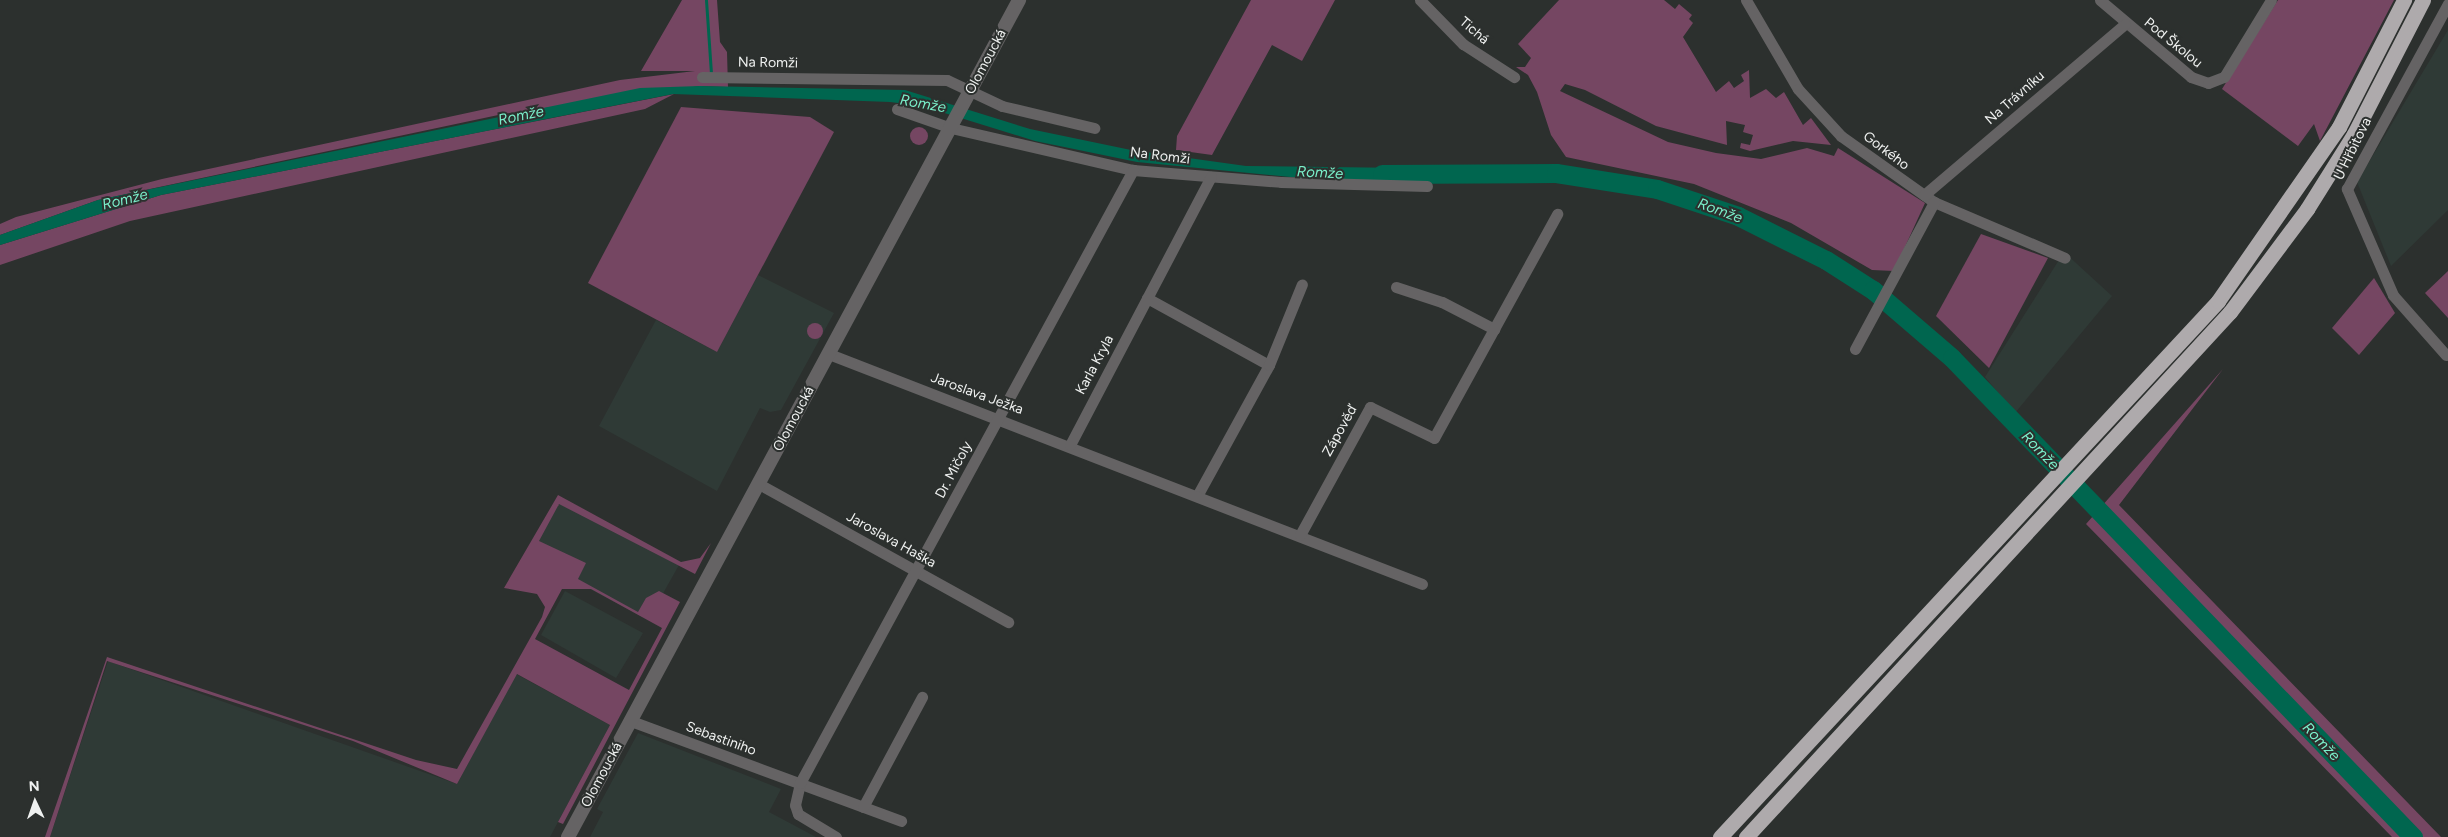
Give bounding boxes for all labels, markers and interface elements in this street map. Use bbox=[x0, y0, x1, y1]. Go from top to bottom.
street label: Tichá bbox=[1456, 14, 1492, 48]
street label: Pod Školou bbox=[2140, 14, 2206, 72]
street label: Olomoucká bbox=[962, 27, 1010, 97]
street label: Na Romži bbox=[738, 54, 798, 72]
street label: Na Trávníku bbox=[1982, 68, 2048, 128]
water label: Romže bbox=[899, 91, 947, 117]
water label: Romže bbox=[496, 102, 546, 130]
street label: U Hřbitova bbox=[2331, 115, 2375, 183]
street label: Gorkého bbox=[1859, 128, 1913, 174]
street label: Na Romži bbox=[1129, 144, 1191, 168]
water label: Romže bbox=[1296, 163, 1344, 183]
water label: Romže bbox=[100, 186, 150, 214]
water label: Romže bbox=[1695, 195, 1745, 227]
street label: Karla Kryla bbox=[1072, 332, 1118, 398]
street label: Jaroslava Ježka bbox=[929, 370, 1025, 418]
street label: Olomoucká bbox=[770, 384, 818, 454]
street label: Zápověď bbox=[1319, 403, 1361, 459]
water label: Romže bbox=[2017, 428, 2063, 474]
street label: Dr. Mičoly bbox=[932, 439, 976, 501]
street label: Jaroslava Haška bbox=[843, 509, 939, 571]
street label: Sebastiniho bbox=[684, 719, 758, 759]
water label: Romže bbox=[2298, 719, 2344, 765]
street label: Olomoucká bbox=[578, 740, 626, 810]
north arrow bbox=[10, 777, 60, 827]
text: N bbox=[28, 778, 40, 795]

